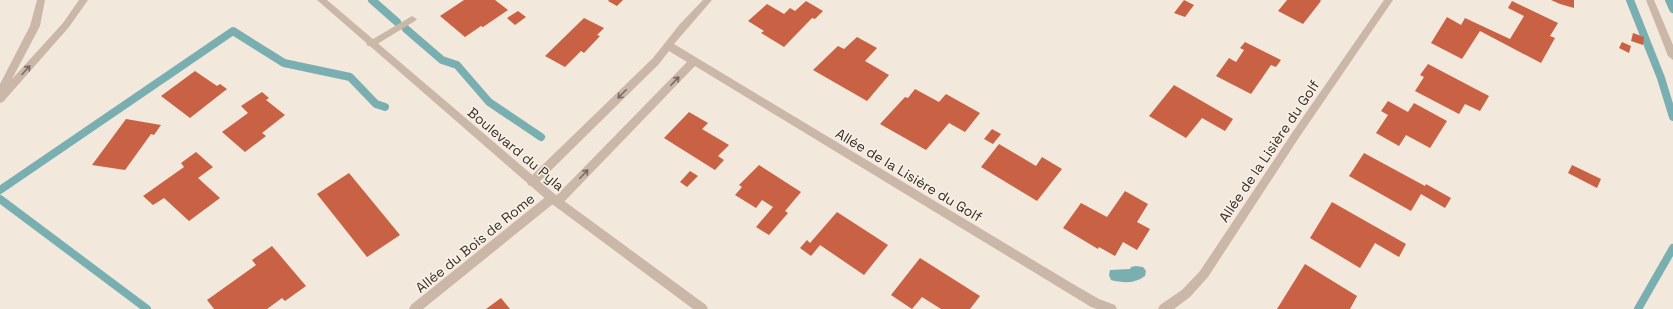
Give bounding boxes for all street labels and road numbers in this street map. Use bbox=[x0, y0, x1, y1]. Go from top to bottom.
street label: Allée de la Lisière du Golf bbox=[1215, 76, 1323, 226]
street label: Boulevard du Pyla bbox=[464, 103, 568, 195]
street label: Allée de la Lisière du Golf bbox=[833, 124, 985, 226]
street label: Allée du Bois de Rome bbox=[412, 189, 538, 297]

